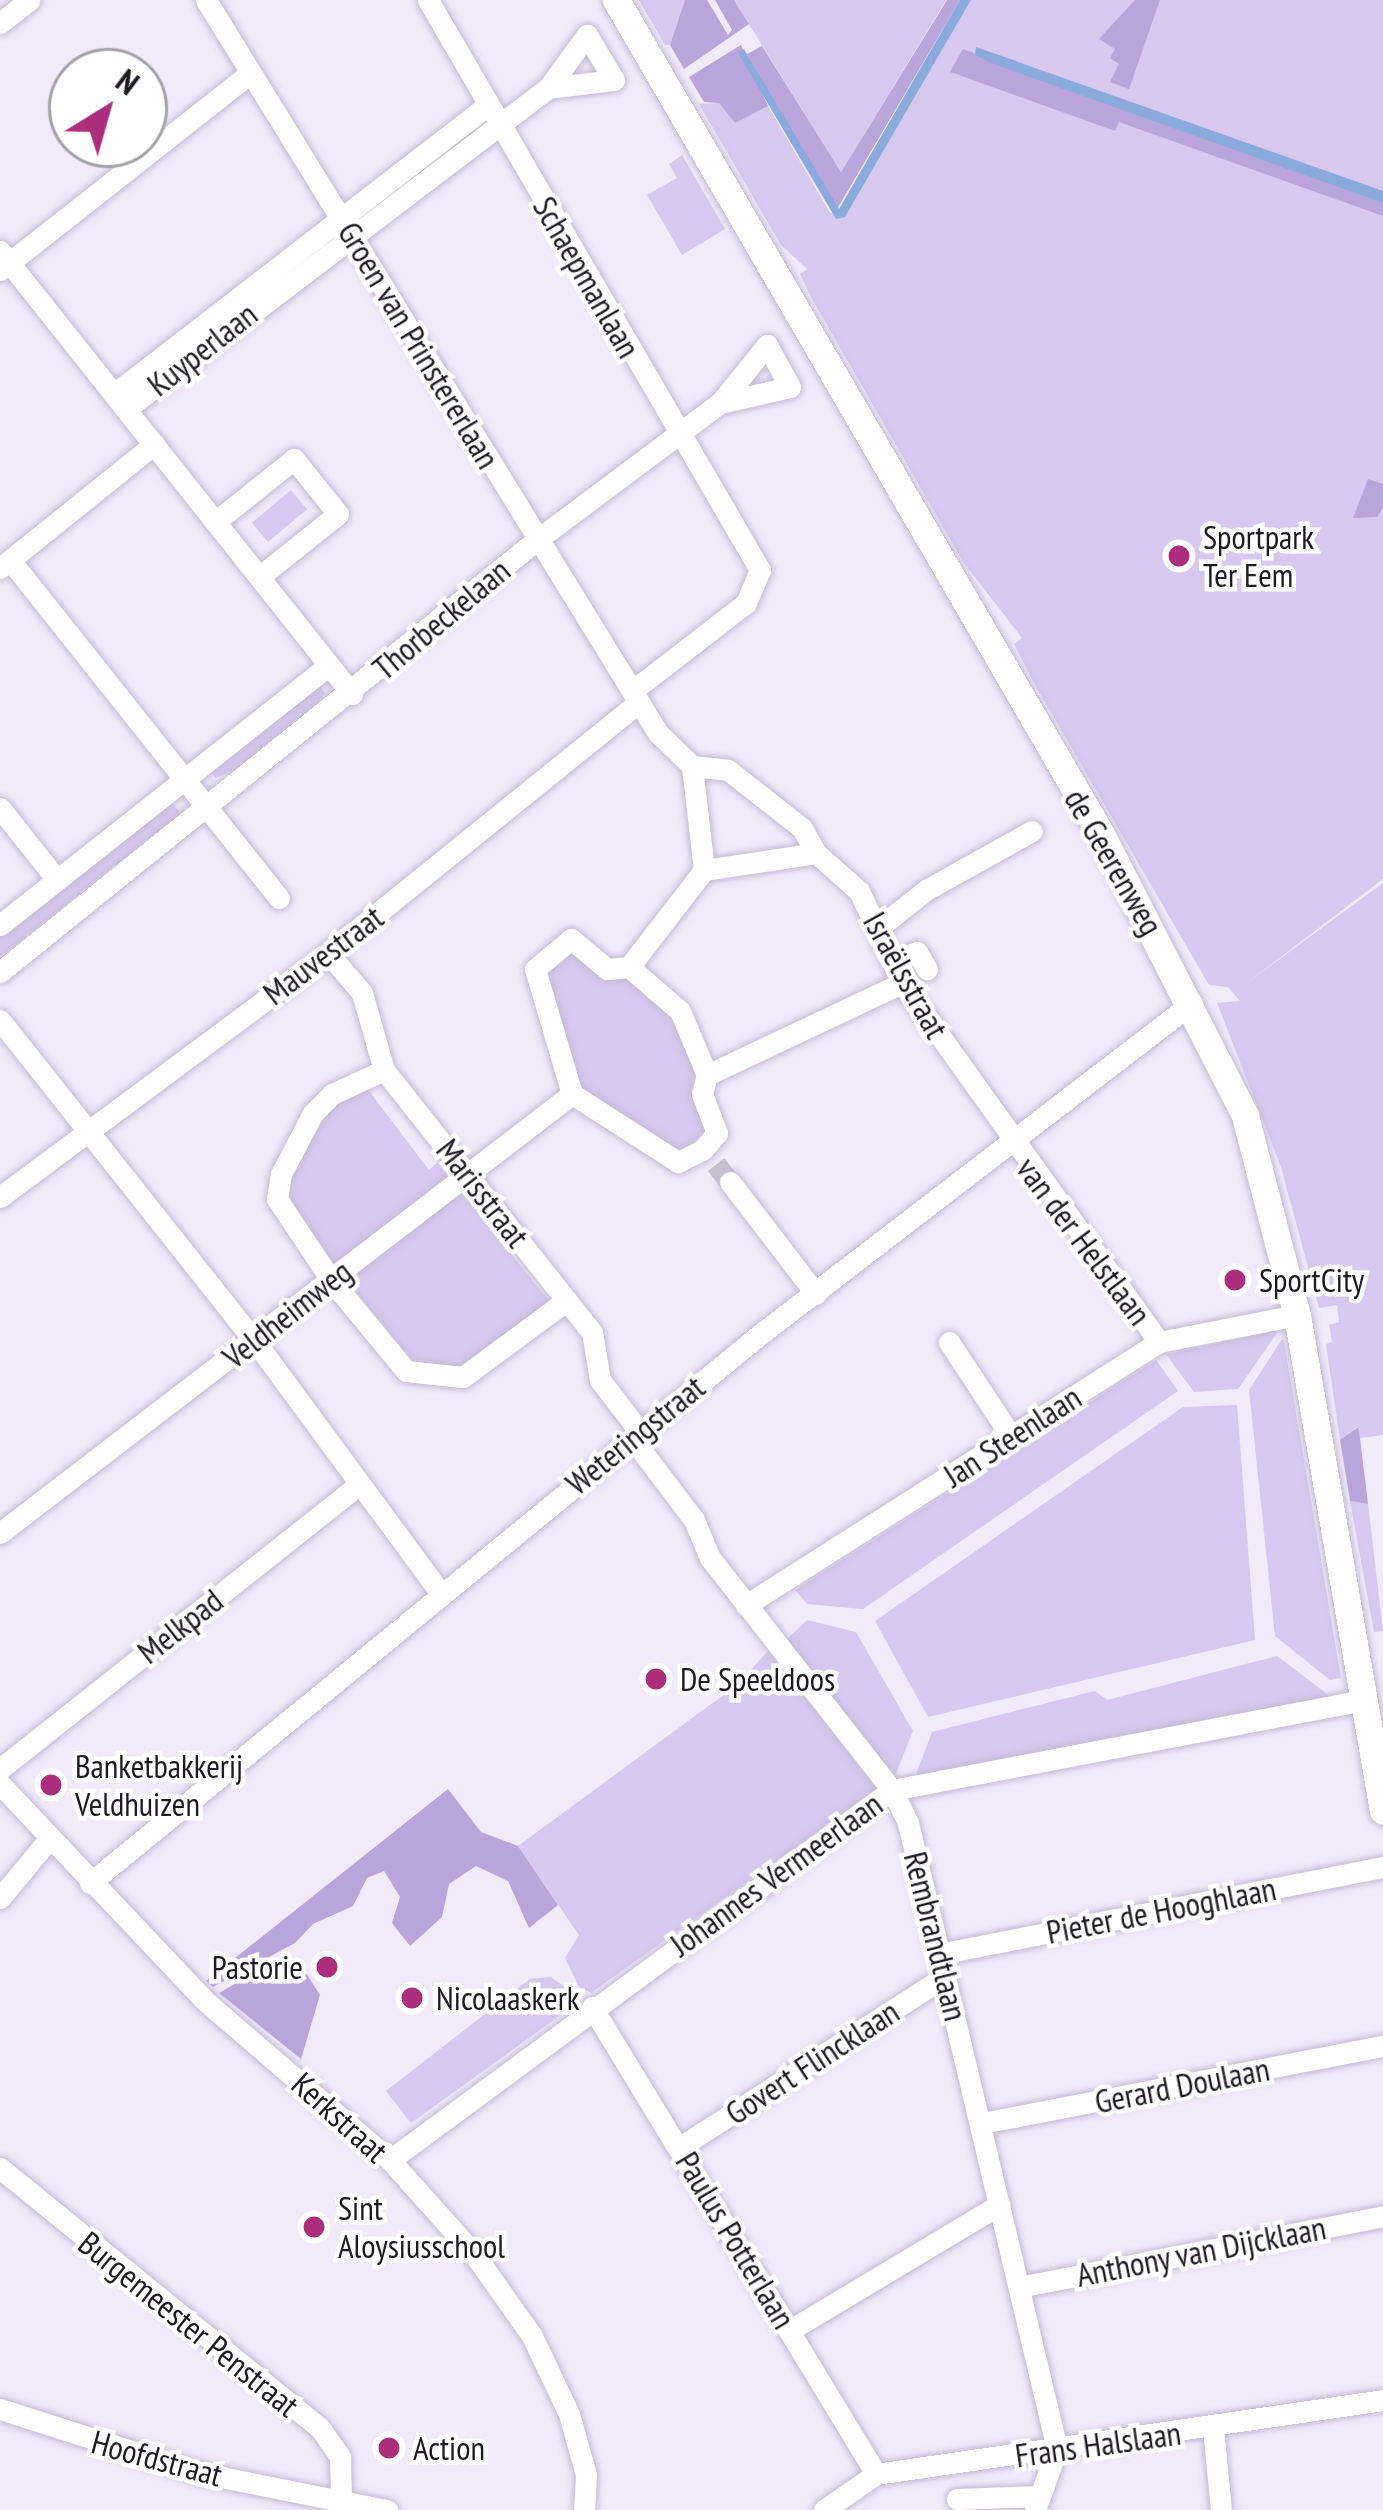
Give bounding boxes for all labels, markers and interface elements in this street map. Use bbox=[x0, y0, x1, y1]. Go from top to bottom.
north arrow bbox=[48, 48, 168, 168]
text: N bbox=[108, 59, 148, 104]
street label: Schaepmanlaan bbox=[525, 189, 649, 365]
street label: Groen van Prinstererlaan bbox=[330, 214, 508, 476]
street label: Kuyperlaan bbox=[139, 294, 265, 404]
place label: Sportpark Ter Eem bbox=[1203, 517, 1314, 595]
marker: Sportpark Ter Eem bbox=[1166, 543, 1192, 569]
street label: Thorbeckelaan bbox=[364, 550, 518, 688]
street label: de Geerenweg bbox=[1056, 782, 1172, 942]
street label: Mauvestraat bbox=[255, 897, 391, 1013]
street label: Israëlsstraat bbox=[855, 905, 957, 1045]
street label: Marisstraat bbox=[429, 1131, 537, 1255]
street label: van der Helstlaan bbox=[1008, 1150, 1160, 1332]
street label: Veldheimweg bbox=[215, 1251, 359, 1377]
place label: SportCity bbox=[1259, 1260, 1364, 1300]
marker: SportCity bbox=[1222, 1267, 1248, 1293]
street label: Weteringstraat bbox=[558, 1367, 712, 1503]
street label: Jan Steenlaan bbox=[936, 1377, 1088, 1495]
street label: Melkpad bbox=[130, 1581, 230, 1671]
place label: De Speeldoos bbox=[680, 1659, 835, 1699]
marker: De Speeldoos bbox=[643, 1666, 669, 1692]
place label: Banketbakkerij Veldhuizen bbox=[75, 1746, 243, 1824]
marker: Banketbakkerij Veldhuizen bbox=[38, 1772, 64, 1798]
street label: Johannes Vermeerlaan bbox=[662, 1784, 890, 1964]
street label: Rembrandtlaan bbox=[896, 1847, 976, 2025]
street label: Pieter de Hooghlaan bbox=[1043, 1868, 1279, 1952]
place label: Pastorie bbox=[212, 1947, 303, 1987]
marker: Pastorie bbox=[314, 1954, 340, 1980]
place label: Nicolaaskerk bbox=[436, 1978, 580, 2018]
marker: Nicolaaskerk bbox=[399, 1985, 425, 2011]
street label: Govert Flincklaan bbox=[718, 1991, 906, 2133]
street label: Gerard Doulaan bbox=[1091, 2049, 1273, 2121]
street label: Kerkstraat bbox=[284, 2064, 396, 2170]
street label: Paulus Potterlaan bbox=[668, 2145, 804, 2335]
place label: Sint Aloysiusschool bbox=[338, 2188, 505, 2266]
street label: Anthony van Dijcklaan bbox=[1073, 2207, 1329, 2295]
marker: Sint Aloysiusschool bbox=[301, 2214, 327, 2240]
street label: Burgemeester Penstraat bbox=[71, 2223, 307, 2425]
street label: Frans Halslaan bbox=[1013, 2413, 1183, 2475]
street label: Hoofdstraat bbox=[87, 2422, 227, 2494]
place label: Action bbox=[413, 2428, 485, 2468]
marker: Action bbox=[376, 2435, 402, 2461]

